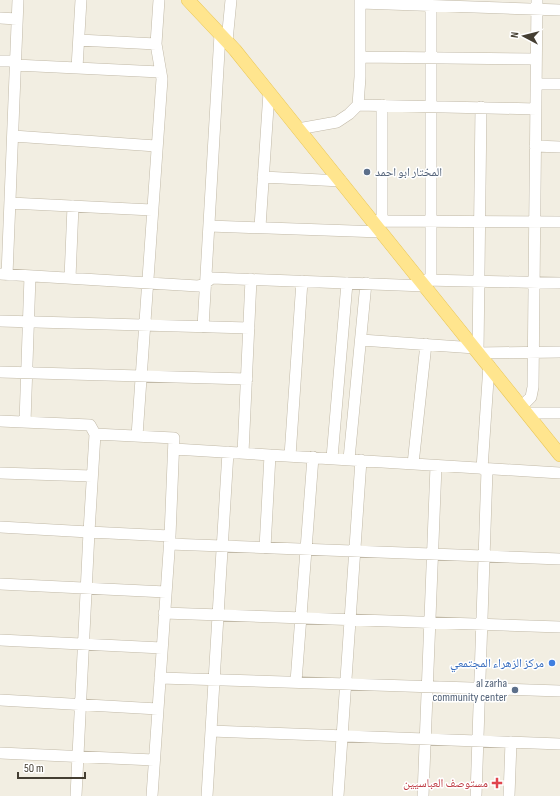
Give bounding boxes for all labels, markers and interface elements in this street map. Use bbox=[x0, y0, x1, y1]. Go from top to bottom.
north arrow bbox=[504, 16, 544, 56]
text: N bbox=[508, 31, 521, 39]
place label: المختار ابو احمد bbox=[375, 165, 442, 180]
marker: المختار ابو احمد bbox=[362, 167, 372, 177]
place label: مركز الزهراء المجتمعي bbox=[450, 656, 544, 673]
marker: مركز الزهراء المجتمعي bbox=[547, 658, 557, 668]
place label: al zarha community center bbox=[433, 676, 508, 705]
marker: al zarha community center bbox=[510, 685, 520, 695]
scale bar bbox=[18, 754, 85, 780]
text: 50 m bbox=[24, 761, 44, 776]
place label: مستوصف العباسيين bbox=[403, 776, 488, 791]
marker: مستوصف العباسيين bbox=[491, 777, 503, 789]

